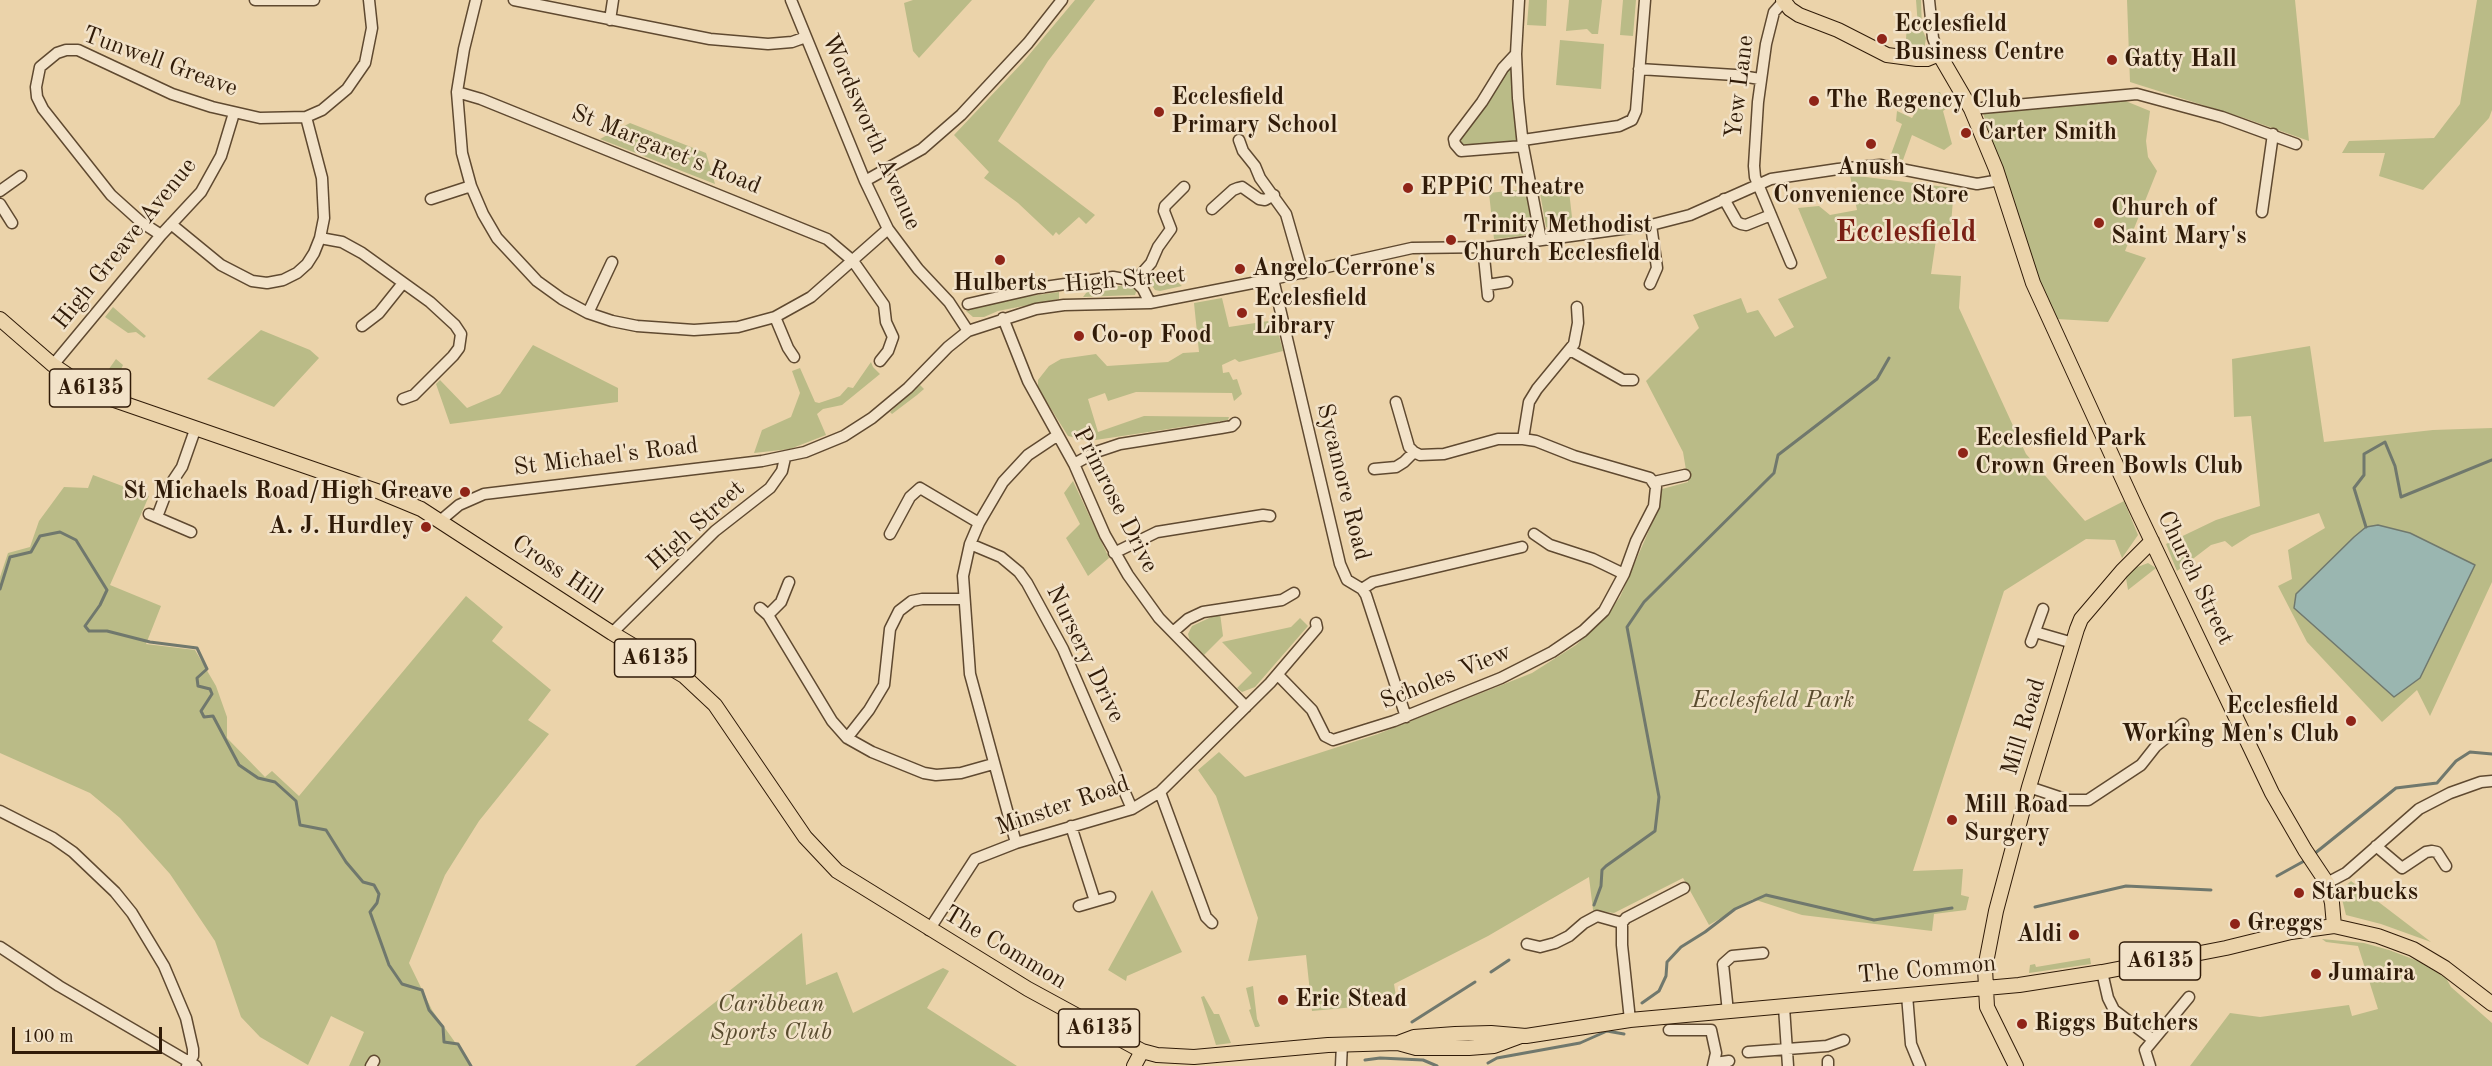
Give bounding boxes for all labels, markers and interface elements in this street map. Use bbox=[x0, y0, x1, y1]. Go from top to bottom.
place label: Ecclesfield Business Centre bbox=[1894, 11, 2065, 67]
street label: Tunwell Greave bbox=[79, 21, 241, 103]
street label: Wordsworth Avenue bbox=[815, 29, 927, 235]
marker: Ecclesfield Business Centre bbox=[1875, 32, 1889, 46]
street label: Yew Lane bbox=[1719, 34, 1761, 140]
place label: Gatty Hall bbox=[2124, 46, 2237, 74]
marker: Gatty Hall bbox=[2105, 53, 2119, 67]
place label: Ecclesfield Primary School bbox=[1171, 84, 1338, 140]
place label: The Regency Club bbox=[1826, 87, 2021, 115]
marker: The Regency Club bbox=[1807, 94, 1821, 108]
street label: St Margaret's Road bbox=[567, 99, 765, 201]
marker: Ecclesfield Primary School bbox=[1152, 105, 1166, 119]
place label: Carter Smith bbox=[1978, 119, 2117, 147]
marker: Carter Smith bbox=[1959, 126, 1973, 140]
marker: Anush Convenience Store bbox=[1864, 137, 1878, 151]
street label: High Greave Avenue bbox=[47, 152, 203, 336]
place label: Anush Convenience Store bbox=[1773, 154, 1969, 210]
place label: EPPiC Theatre bbox=[1420, 174, 1585, 202]
marker: EPPiC Theatre bbox=[1401, 181, 1415, 195]
place label: Church of Saint Mary's bbox=[2111, 195, 2247, 251]
place label: Trinity Methodist Church Ecclesfield bbox=[1463, 212, 1660, 268]
district label: Ecclesfield bbox=[1835, 215, 1977, 251]
marker: Church of Saint Mary's bbox=[2092, 216, 2106, 230]
marker: Trinity Methodist Church Ecclesfield bbox=[1444, 233, 1458, 247]
marker: Hulberts bbox=[993, 253, 1007, 267]
place label: Angelo Cerrone's bbox=[1252, 255, 1435, 283]
street label: High Street bbox=[1063, 260, 1187, 300]
marker: Angelo Cerrone's bbox=[1233, 262, 1247, 276]
place label: Hulberts bbox=[953, 270, 1047, 298]
place label: Ecclesfield Library bbox=[1254, 285, 1367, 341]
marker: Ecclesfield Library bbox=[1235, 306, 1249, 320]
place label: Co-op Food bbox=[1091, 322, 1212, 350]
marker: Co-op Food bbox=[1072, 329, 1086, 343]
road number: A6135 bbox=[50, 369, 130, 407]
street label: Sycamore Road bbox=[1310, 401, 1376, 563]
street label: Primrose Drive bbox=[1066, 423, 1164, 577]
place label: Ecclesfield Park Crown Green Bowls Club bbox=[1975, 425, 2243, 481]
street label: St Michael's Road bbox=[512, 431, 700, 483]
marker: Ecclesfield Park Crown Green Bowls Club bbox=[1956, 446, 1970, 460]
street label: High Street bbox=[641, 475, 751, 577]
place label: St Michaels Road/High Greave bbox=[123, 478, 453, 506]
marker: St Michaels Road/High Greave bbox=[458, 485, 472, 499]
street label: Church Street bbox=[2150, 506, 2240, 650]
place label: A. J. Hurdley bbox=[268, 513, 414, 541]
marker: A. J. Hurdley bbox=[419, 520, 433, 534]
street label: Cross Hill bbox=[506, 529, 608, 611]
street label: Nursery Drive bbox=[1039, 580, 1131, 728]
street label: Scholes View bbox=[1376, 638, 1516, 716]
road number: A6135 bbox=[614, 639, 696, 677]
street label: Mill Road bbox=[1996, 675, 2052, 779]
park label: Ecclesfield Park bbox=[1691, 687, 1855, 715]
place label: Ecclesfield Working Men's Club bbox=[2121, 693, 2339, 749]
marker: Ecclesfield Working Men's Club bbox=[2344, 714, 2358, 728]
street label: Minster Road bbox=[992, 770, 1134, 842]
place label: Mill Road Surgery bbox=[1964, 792, 2069, 848]
marker: Mill Road Surgery bbox=[1945, 813, 1959, 827]
place label: Starbucks bbox=[2311, 879, 2418, 907]
marker: Starbucks bbox=[2292, 886, 2306, 900]
street label: The Common bbox=[938, 900, 1072, 996]
place label: Greggs bbox=[2247, 910, 2323, 938]
marker: Greggs bbox=[2228, 917, 2242, 931]
place label: Aldi bbox=[2016, 921, 2062, 949]
marker: Aldi bbox=[2067, 928, 2081, 942]
road number: A6135 bbox=[2120, 942, 2200, 980]
street label: The Common bbox=[1857, 950, 1997, 990]
place label: Jumaira bbox=[2328, 960, 2415, 988]
marker: Jumaira bbox=[2309, 967, 2323, 981]
place label: Eric Stead bbox=[1295, 986, 1407, 1014]
park label: Caribbean Sports Club bbox=[710, 991, 832, 1047]
marker: Eric Stead bbox=[1276, 993, 1290, 1007]
road number: A6135 bbox=[1058, 1009, 1140, 1047]
place label: Riggs Butchers bbox=[2034, 1010, 2198, 1038]
scale bar bbox=[15, 1015, 165, 1053]
marker: Riggs Butchers bbox=[2015, 1017, 2029, 1031]
text: 100 m bbox=[23, 1028, 74, 1046]

